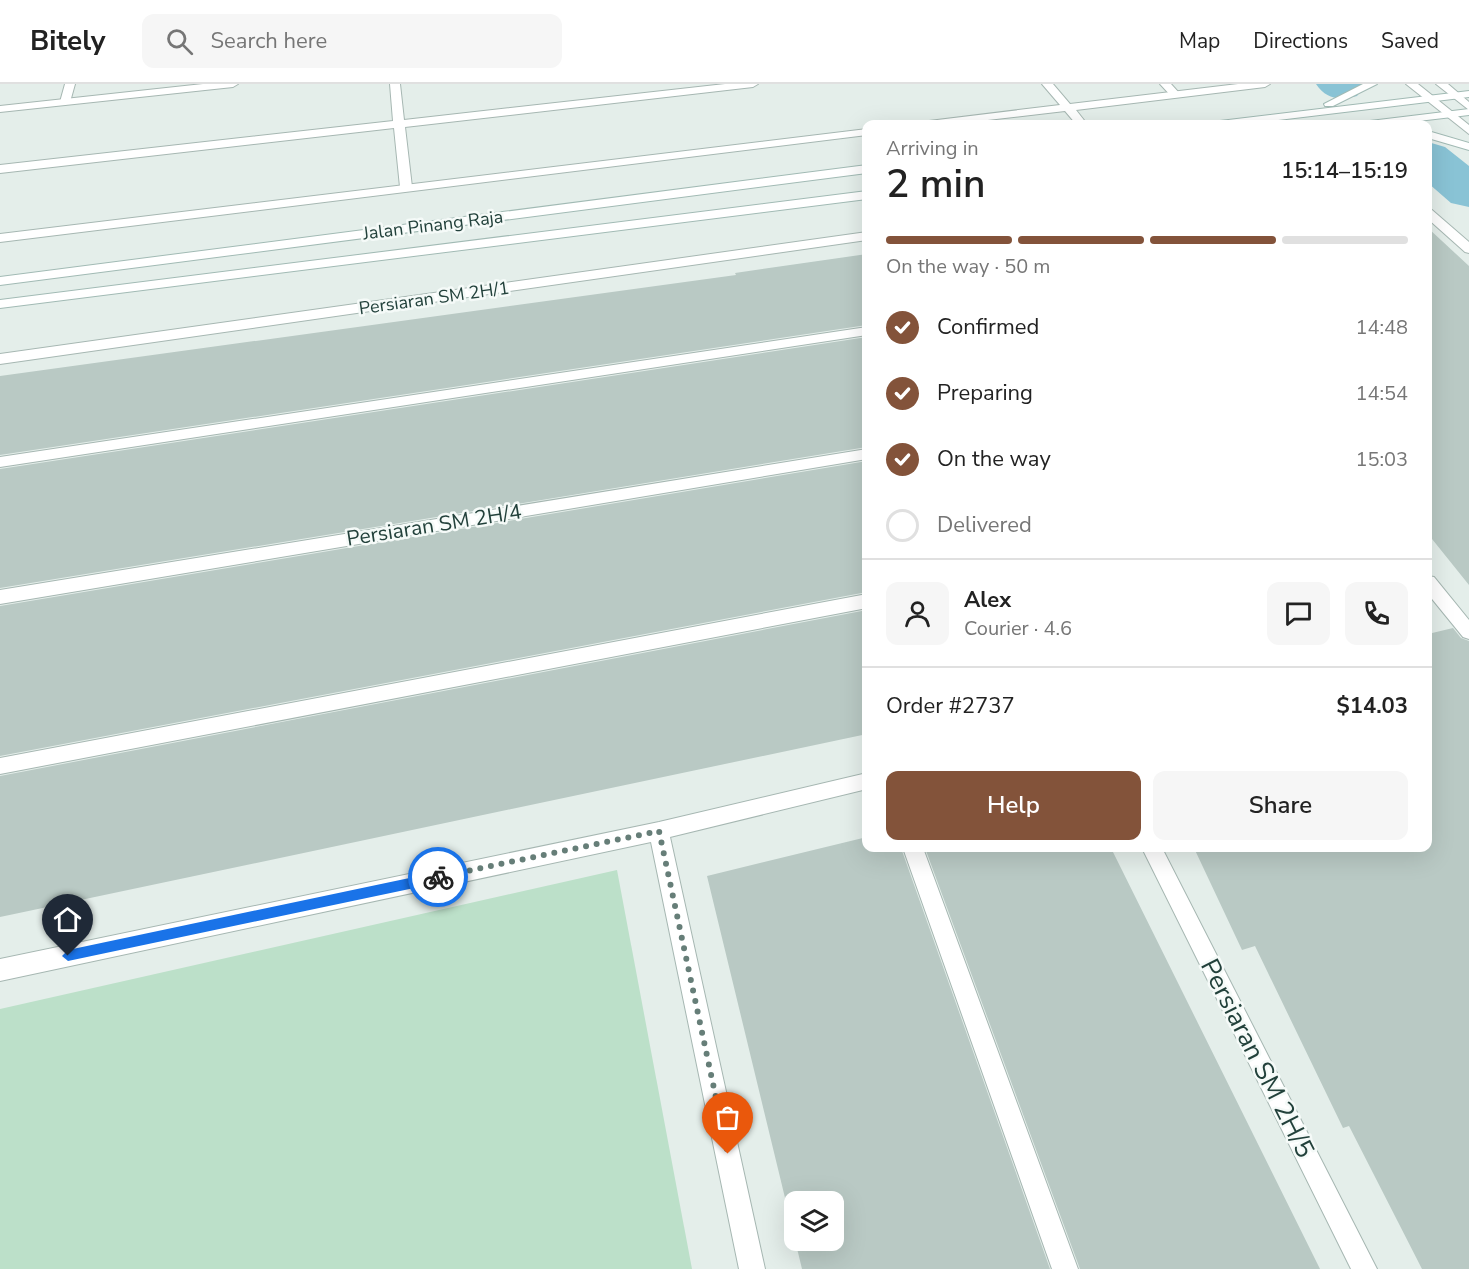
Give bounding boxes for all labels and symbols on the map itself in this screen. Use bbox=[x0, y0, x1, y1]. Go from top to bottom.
street label: Jalan Pinang Raja bbox=[360, 204, 505, 246]
street label: Persiaran SM 2H/1 bbox=[357, 276, 511, 320]
street label: Persiaran SM 2H/4 bbox=[345, 497, 523, 553]
courier bbox=[408, 847, 468, 907]
pin bbox=[42, 894, 93, 956]
street label: Persiaran SM 2H/5 bbox=[1192, 953, 1323, 1164]
pin bbox=[702, 1092, 753, 1154]

